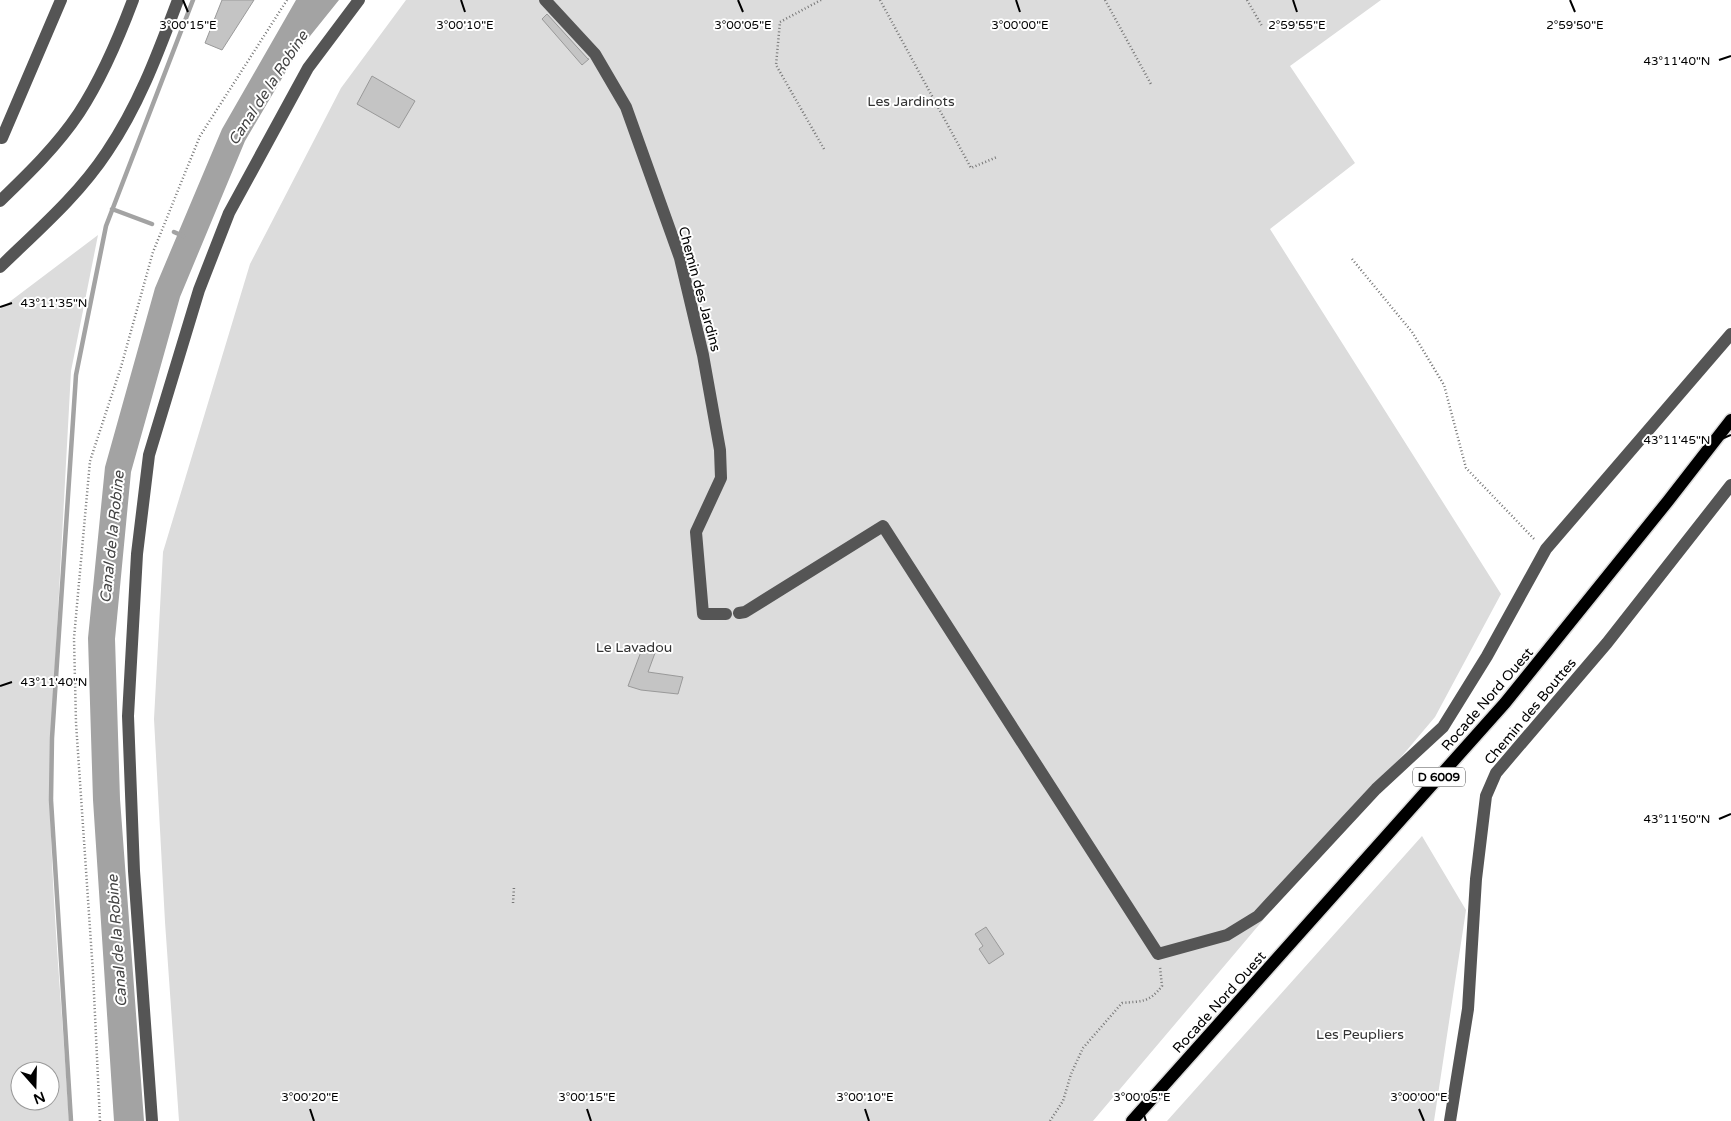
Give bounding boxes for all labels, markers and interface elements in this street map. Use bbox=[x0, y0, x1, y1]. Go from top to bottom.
text: 3°00'15"E bbox=[159, 18, 217, 32]
text: 3°00'10"E bbox=[436, 18, 494, 32]
text: 3°00'05"E bbox=[714, 18, 772, 32]
text: 3°00'00"E bbox=[991, 18, 1049, 32]
text: 2°59'55"E bbox=[1268, 18, 1326, 32]
text: 2°59'50"E bbox=[1546, 18, 1604, 32]
water label: Canal de la Robine bbox=[224, 26, 312, 149]
text: 43°11'40"N bbox=[1644, 54, 1711, 68]
park label: Les Jardinots bbox=[867, 93, 955, 110]
street label: Chemin des Jardins bbox=[675, 225, 724, 354]
text: 43°11'35"N bbox=[21, 296, 88, 310]
text: 43°11'45"N bbox=[1644, 433, 1711, 447]
water label: Canal de la Robine bbox=[96, 469, 128, 604]
park label: Le Lavadou bbox=[596, 639, 672, 656]
street label: Rocade Nord Ouest bbox=[1438, 644, 1537, 754]
street label: Chemin des Bouttes bbox=[1481, 654, 1580, 768]
text: 43°11'40"N bbox=[21, 675, 88, 689]
road number: D 6009 bbox=[1413, 768, 1465, 786]
text: 43°11'50"N bbox=[1644, 812, 1711, 826]
water label: Canal de la Robine bbox=[103, 873, 131, 1008]
street label: Rocade Nord Ouest bbox=[1169, 947, 1270, 1057]
park label: Les Peupliers bbox=[1316, 1026, 1404, 1043]
north arrow bbox=[10, 1061, 60, 1111]
text: N bbox=[31, 1088, 47, 1108]
text: 3°00'20"E bbox=[281, 1090, 339, 1104]
text: 3°00'15"E bbox=[558, 1090, 616, 1104]
text: 3°00'10"E bbox=[836, 1090, 894, 1104]
text: 3°00'05"E bbox=[1113, 1090, 1171, 1104]
text: 3°00'00"E bbox=[1390, 1090, 1448, 1104]

